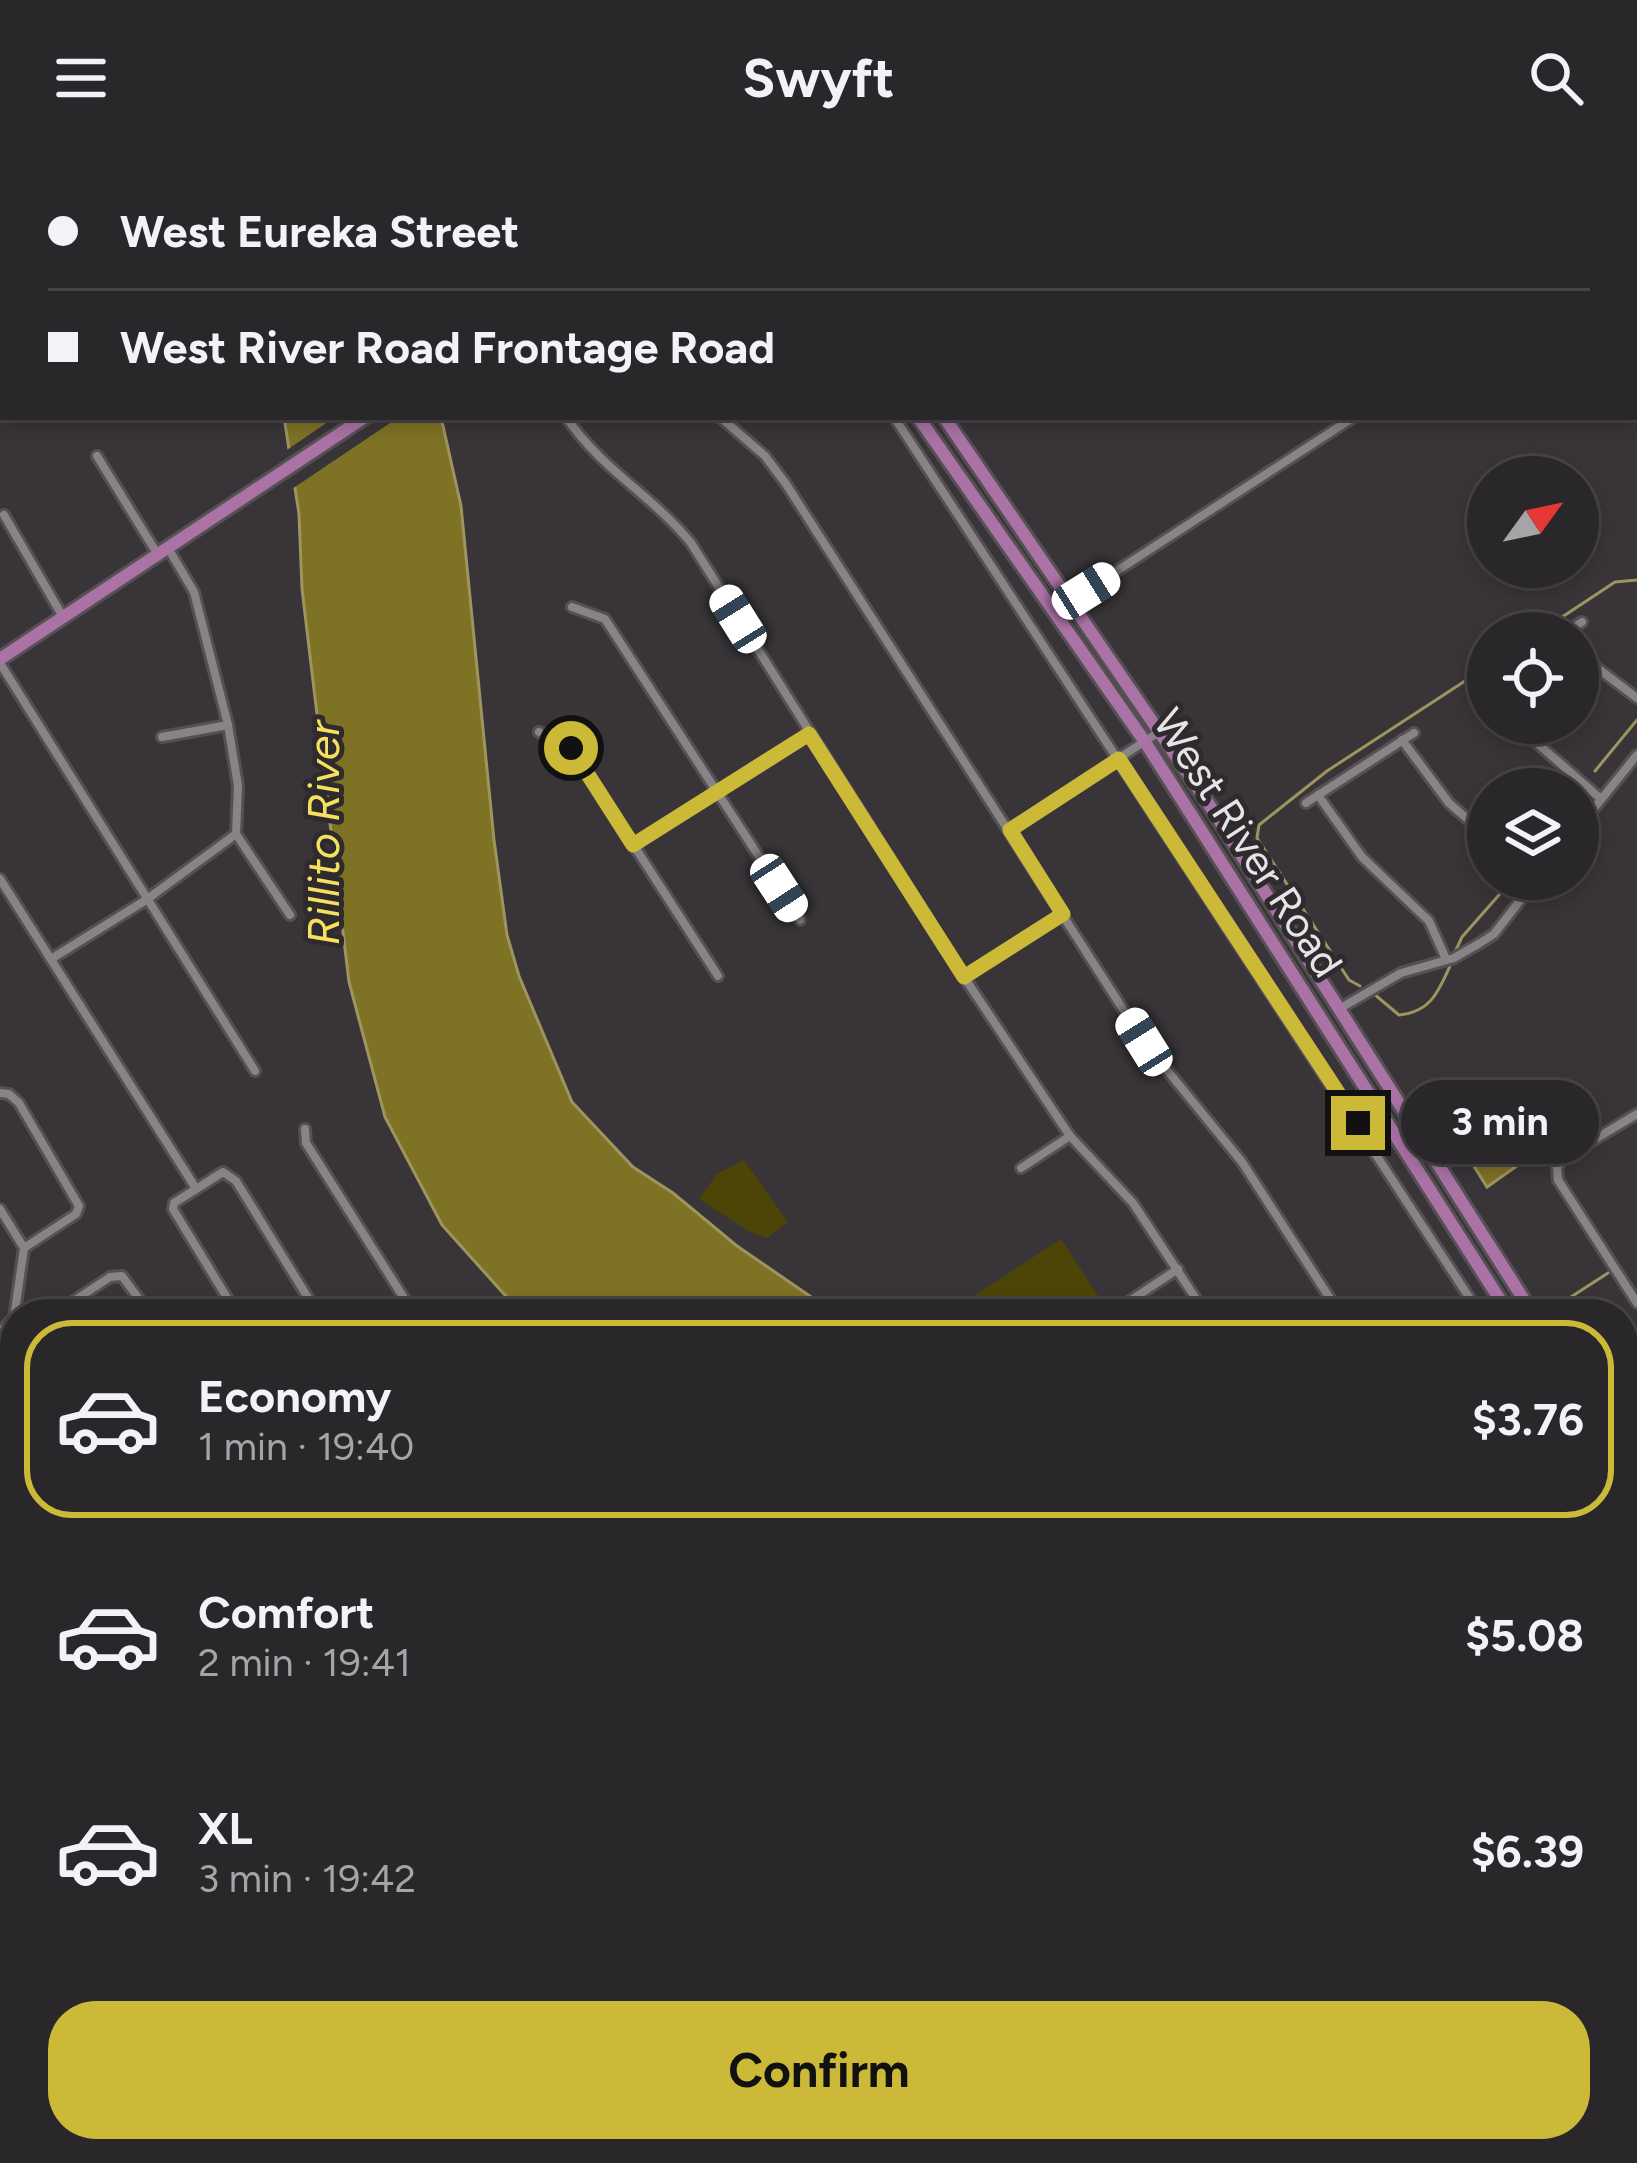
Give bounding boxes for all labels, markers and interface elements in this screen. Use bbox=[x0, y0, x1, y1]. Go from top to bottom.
icon: menu bbox=[48, 45, 114, 111]
icon: search bbox=[1523, 45, 1589, 111]
text: Swyft bbox=[743, 46, 894, 111]
text: West Eureka Street bbox=[120, 204, 519, 258]
text: West River Road Frontage Road bbox=[120, 320, 775, 374]
north arrow bbox=[1467, 456, 1599, 588]
map controls bbox=[1467, 456, 1599, 900]
car bbox=[1046, 557, 1126, 625]
car bbox=[704, 579, 772, 659]
button: locate bbox=[1467, 612, 1599, 744]
street label: West River Road bbox=[1142, 700, 1354, 986]
water label: Rillito River bbox=[296, 719, 350, 946]
route start bbox=[544, 721, 598, 775]
button: layers bbox=[1467, 768, 1599, 900]
car bbox=[744, 848, 814, 928]
car bbox=[1110, 1002, 1178, 1082]
callout: 3 min bbox=[1400, 1081, 1598, 1165]
route end bbox=[1331, 1096, 1385, 1150]
text: 3 min bbox=[1451, 1098, 1549, 1145]
icon: car bbox=[54, 1365, 162, 1473]
text: Economy bbox=[198, 1369, 391, 1423]
text: $3.76 bbox=[1472, 1392, 1584, 1446]
text: 1 min · 19:40 bbox=[198, 1423, 414, 1470]
icon: car bbox=[54, 1581, 162, 1689]
text: Comfort bbox=[198, 1585, 374, 1639]
text: $5.08 bbox=[1465, 1608, 1584, 1662]
text: 2 min · 19:41 bbox=[198, 1639, 411, 1686]
icon: car bbox=[54, 1797, 162, 1905]
text: XL bbox=[198, 1801, 253, 1855]
text: $6.39 bbox=[1471, 1824, 1584, 1878]
text: 3 min · 19:42 bbox=[198, 1855, 416, 1902]
button: Confirm bbox=[48, 2001, 1590, 2139]

